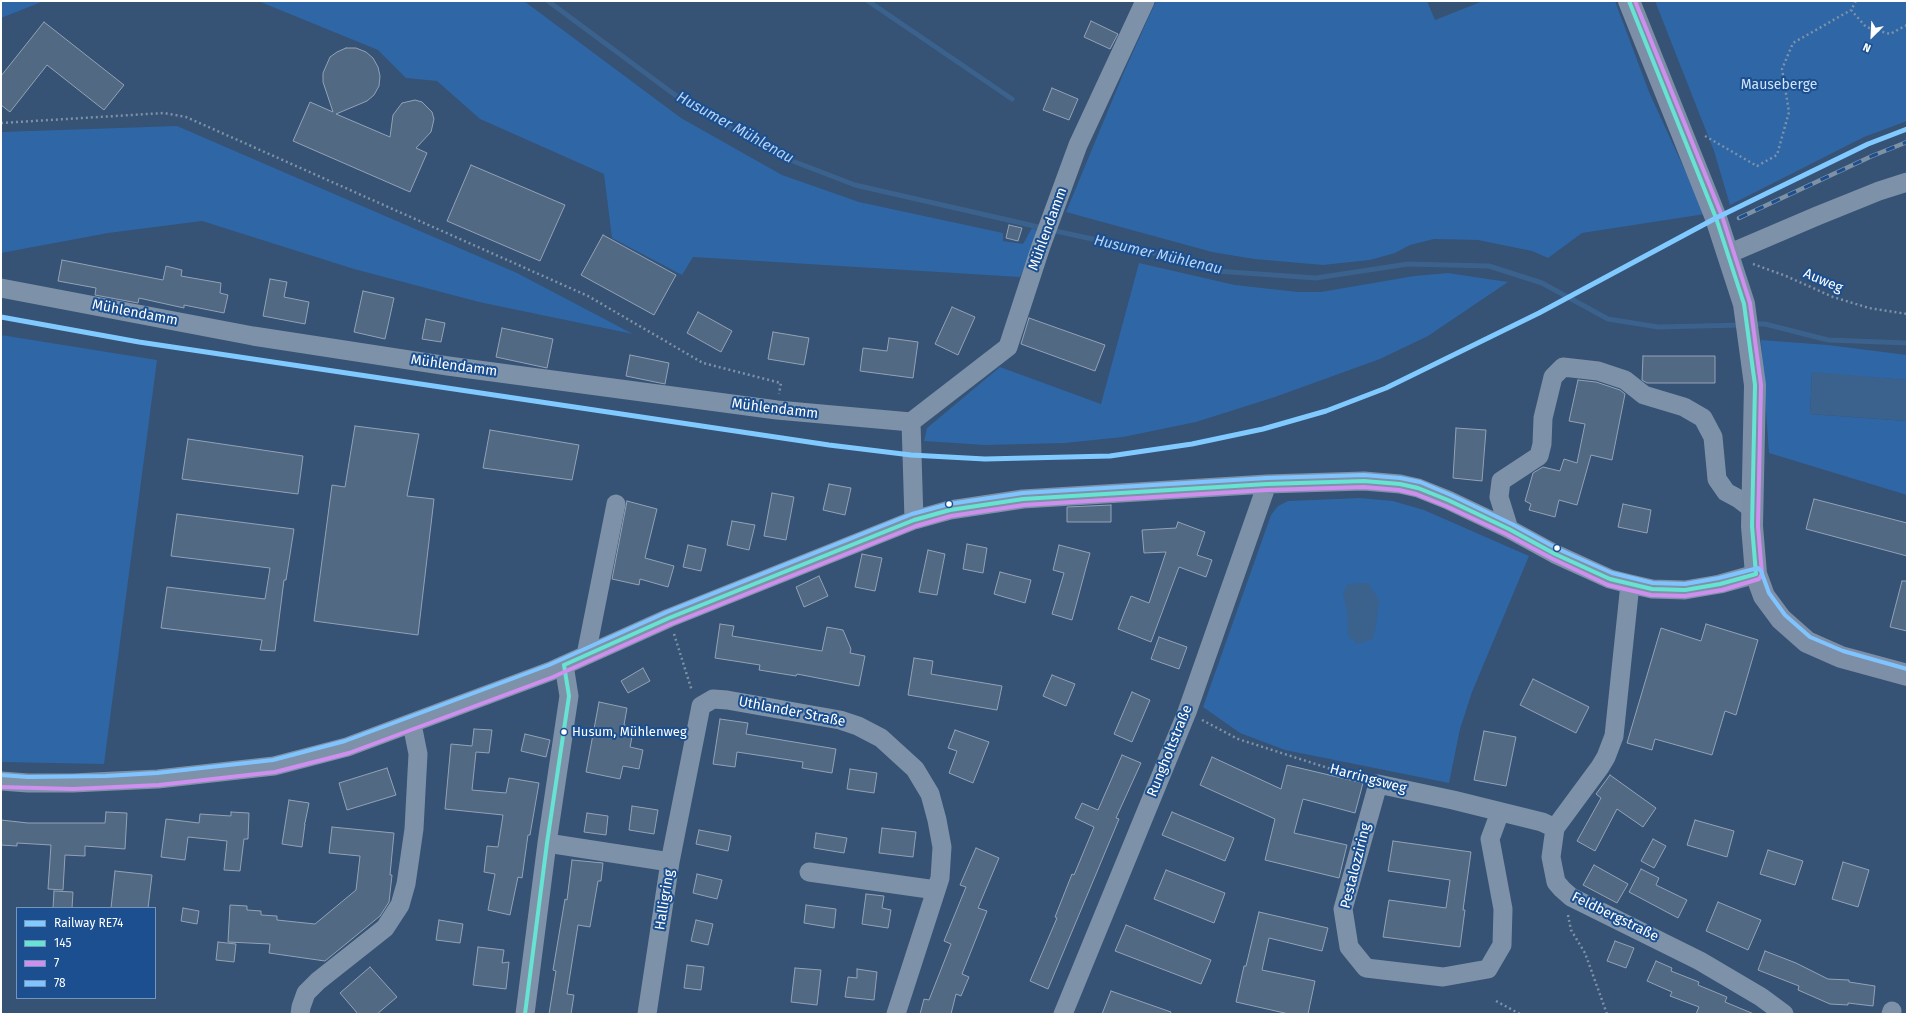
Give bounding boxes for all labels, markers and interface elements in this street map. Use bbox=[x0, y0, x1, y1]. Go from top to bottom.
north arrow bbox=[1852, 16, 1892, 56]
text: N bbox=[1861, 40, 1873, 55]
park label: Mauseberge bbox=[1741, 77, 1817, 93]
water label: Husumer Mühlenau bbox=[673, 88, 797, 168]
street label: Mühlendamm bbox=[1025, 185, 1071, 273]
water label: Husumer Mühlenau bbox=[1092, 231, 1224, 279]
street label: Auweg bbox=[1801, 265, 1845, 297]
street label: Mühlendamm bbox=[91, 296, 179, 330]
street label: Mühlendamm bbox=[410, 352, 498, 380]
street label: Mühlendamm bbox=[731, 395, 819, 423]
unlabelled marker bbox=[944, 499, 954, 509]
unlabelled marker bbox=[1552, 543, 1562, 553]
street label: Uthlander Straße bbox=[737, 693, 847, 731]
street label: Rungholtstraße bbox=[1144, 703, 1196, 799]
place label: Husum, Mühlenweg bbox=[572, 724, 687, 740]
marker: Husum, Mühlenweg bbox=[559, 727, 569, 737]
street label: Harringsweg bbox=[1328, 761, 1408, 797]
street label: Pestalozziring bbox=[1337, 822, 1375, 910]
street label: Halligring bbox=[652, 868, 678, 932]
street label: Feldbergstraße bbox=[1569, 889, 1661, 945]
legend bbox=[16, 907, 156, 999]
text: Railway RE74 bbox=[54, 916, 123, 930]
text: 145 bbox=[54, 936, 71, 950]
text: 7 bbox=[54, 956, 59, 970]
text: 78 bbox=[54, 976, 66, 990]

